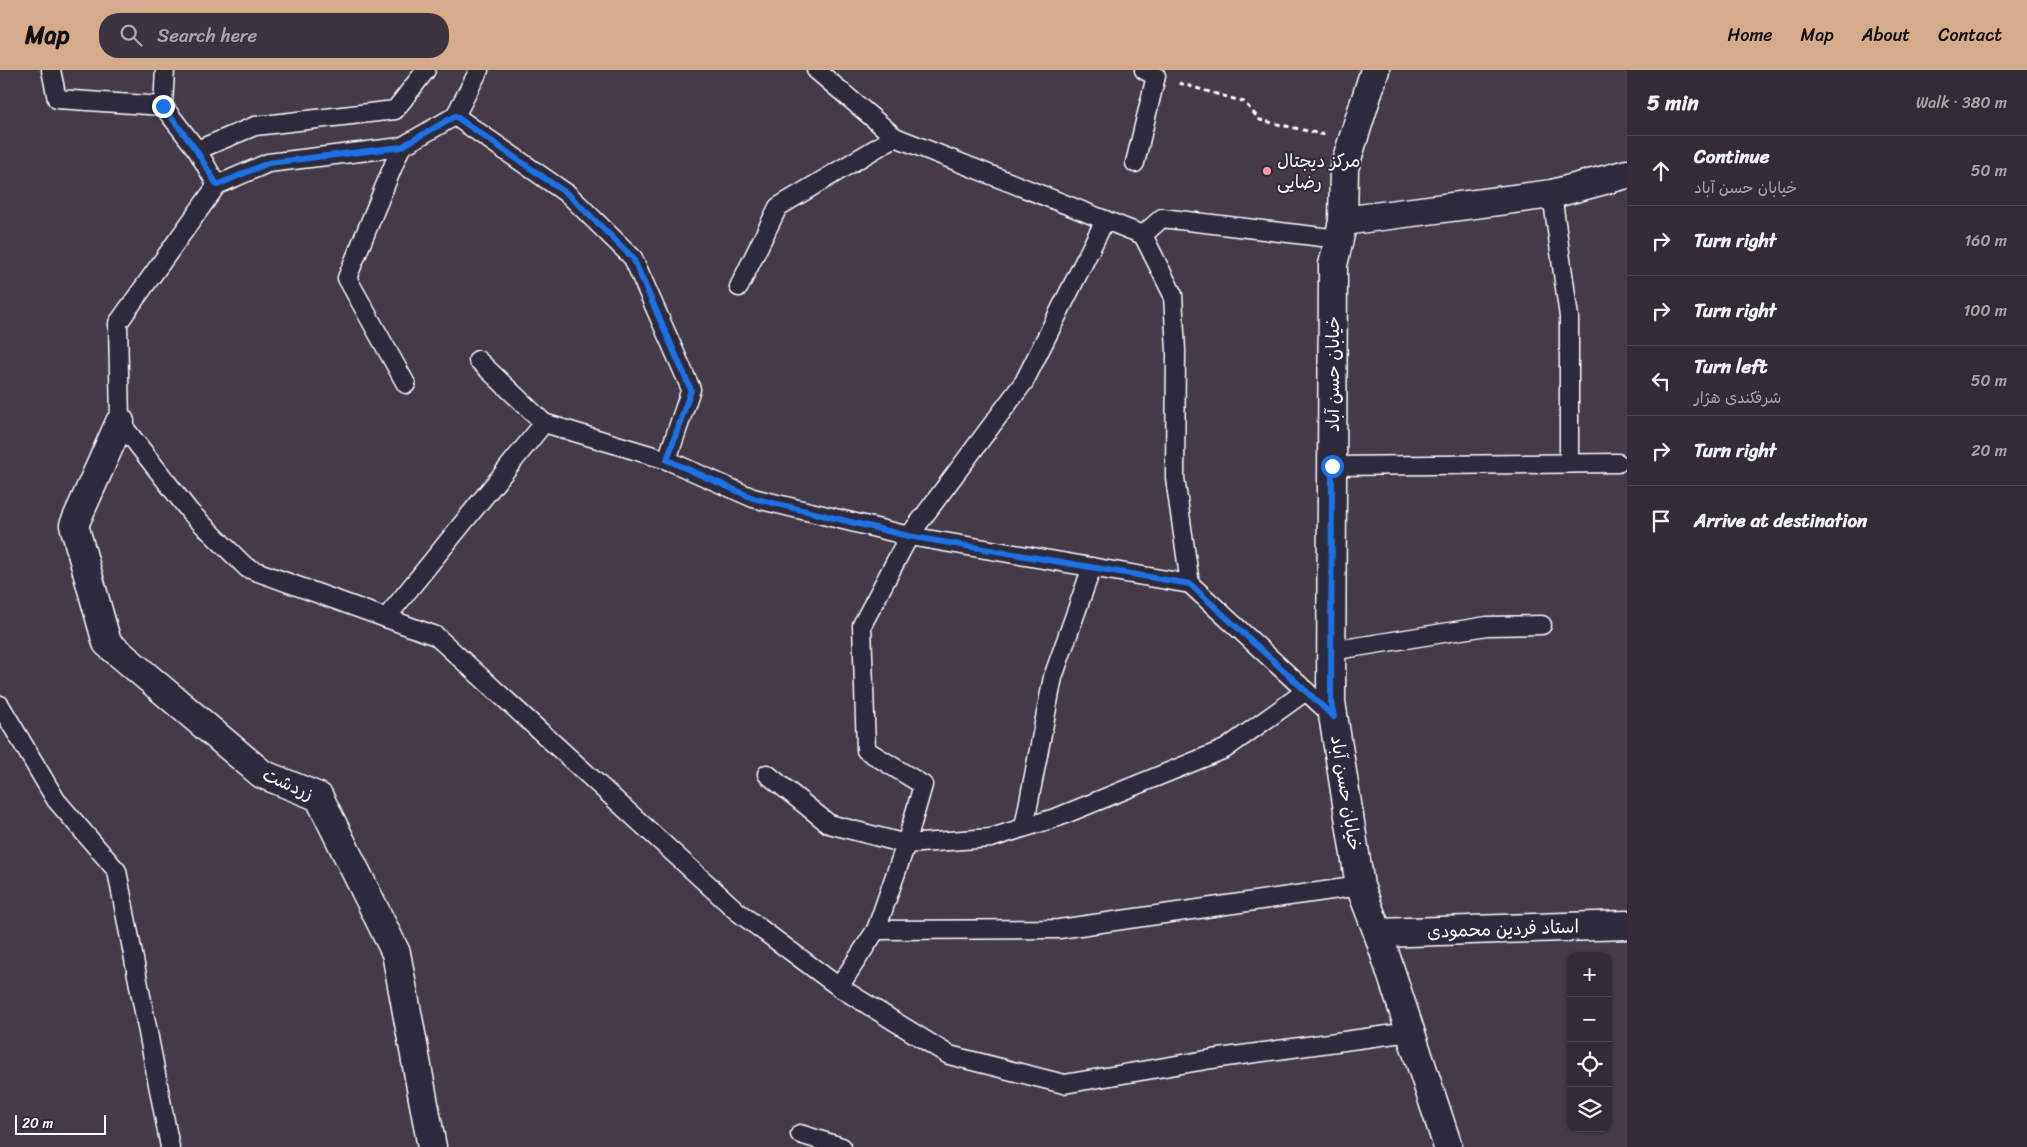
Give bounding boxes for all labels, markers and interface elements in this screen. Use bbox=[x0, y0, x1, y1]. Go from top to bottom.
search box bbox=[99, 13, 449, 58]
text: Map bbox=[25, 14, 69, 56]
text: Search here bbox=[157, 19, 257, 52]
text: Home bbox=[1728, 19, 1773, 51]
text: Map bbox=[1801, 19, 1834, 51]
text: About bbox=[1862, 19, 1910, 51]
text: Contact bbox=[1938, 19, 2002, 51]
icon: search bbox=[117, 21, 145, 49]
text: 5 min bbox=[1647, 84, 1699, 122]
text: Walk · 380 m bbox=[1916, 88, 2007, 117]
route end bbox=[152, 95, 175, 118]
text: Continue bbox=[1694, 140, 1770, 173]
place label: مرکز دیجتال رضایی bbox=[1277, 145, 1361, 198]
text: 50 m bbox=[1971, 156, 2007, 185]
icon: ahead bbox=[1647, 157, 1675, 185]
marker: مرکز دیجتال رضایی bbox=[1261, 165, 1273, 177]
text: خیابان حسن آباد bbox=[1694, 173, 1797, 202]
text: Turn right bbox=[1694, 224, 1776, 257]
text: 160 m bbox=[1964, 226, 2007, 255]
icon: right bbox=[1647, 227, 1675, 255]
text: Turn right bbox=[1694, 294, 1776, 327]
text: 100 m bbox=[1963, 296, 2007, 325]
icon: right bbox=[1647, 297, 1675, 325]
street label: خیابان حسن آباد bbox=[1317, 316, 1349, 432]
text: Turn left bbox=[1694, 350, 1767, 383]
text: 50 m bbox=[1971, 366, 2007, 395]
icon: left bbox=[1647, 367, 1675, 395]
text: شرفکندی هژار bbox=[1694, 383, 1781, 412]
text: Turn right bbox=[1694, 434, 1776, 467]
text: 20 m bbox=[1971, 436, 2007, 465]
icon: right bbox=[1647, 437, 1675, 465]
route start bbox=[1321, 455, 1344, 478]
text: Arrive at destination bbox=[1694, 504, 1867, 537]
icon: arrive bbox=[1647, 507, 1675, 535]
street label: خیابان حسن آباد bbox=[1321, 733, 1371, 853]
street label: زردشت bbox=[257, 759, 319, 809]
street label: استاد فردین محمودی bbox=[1426, 910, 1580, 948]
map controls bbox=[1567, 952, 1612, 1132]
button: + bbox=[1567, 952, 1612, 997]
button: − bbox=[1567, 997, 1612, 1042]
button: locate bbox=[1567, 1042, 1612, 1087]
button: layers bbox=[1567, 1087, 1612, 1132]
text: 20 m bbox=[22, 1111, 53, 1136]
scale bar bbox=[15, 1112, 106, 1135]

